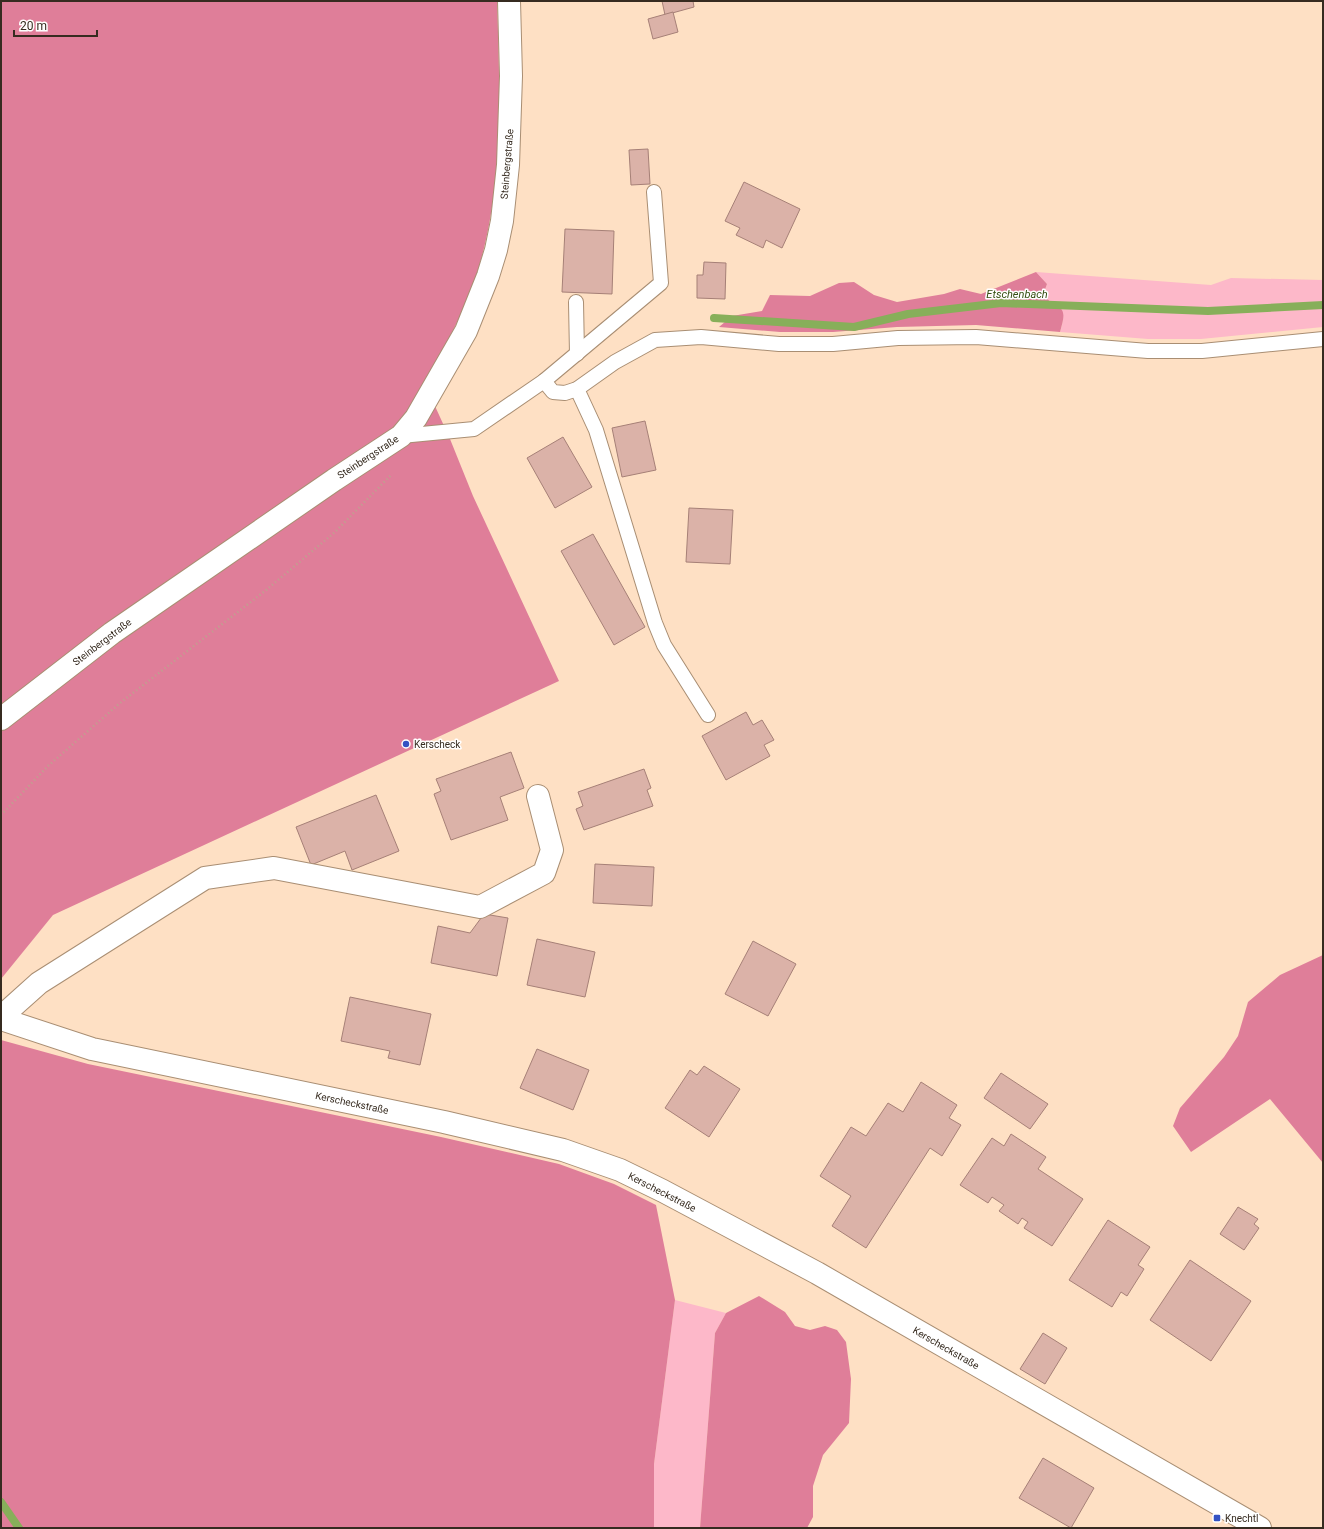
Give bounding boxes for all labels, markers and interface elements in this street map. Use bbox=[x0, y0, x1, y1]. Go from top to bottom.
scale bar bbox=[14, 12, 97, 38]
text: 20 m bbox=[20, 19, 47, 33]
street label: Steinbergstraße bbox=[498, 128, 516, 200]
water label: Etschenbach bbox=[986, 288, 1048, 301]
street label: Steinbergstraße bbox=[335, 433, 401, 481]
street label: Steinbergstraße bbox=[70, 616, 134, 668]
marker: Kerscheck bbox=[401, 739, 411, 749]
place label: Kerscheck bbox=[414, 739, 461, 750]
street label: Kerscheckstraße bbox=[314, 1090, 390, 1116]
street label: Kerscheckstraße bbox=[626, 1170, 698, 1214]
street label: Kerscheckstraße bbox=[911, 1325, 981, 1371]
marker: Knechtl bbox=[1212, 1513, 1222, 1523]
place label: Knechtl bbox=[1225, 1513, 1258, 1524]

